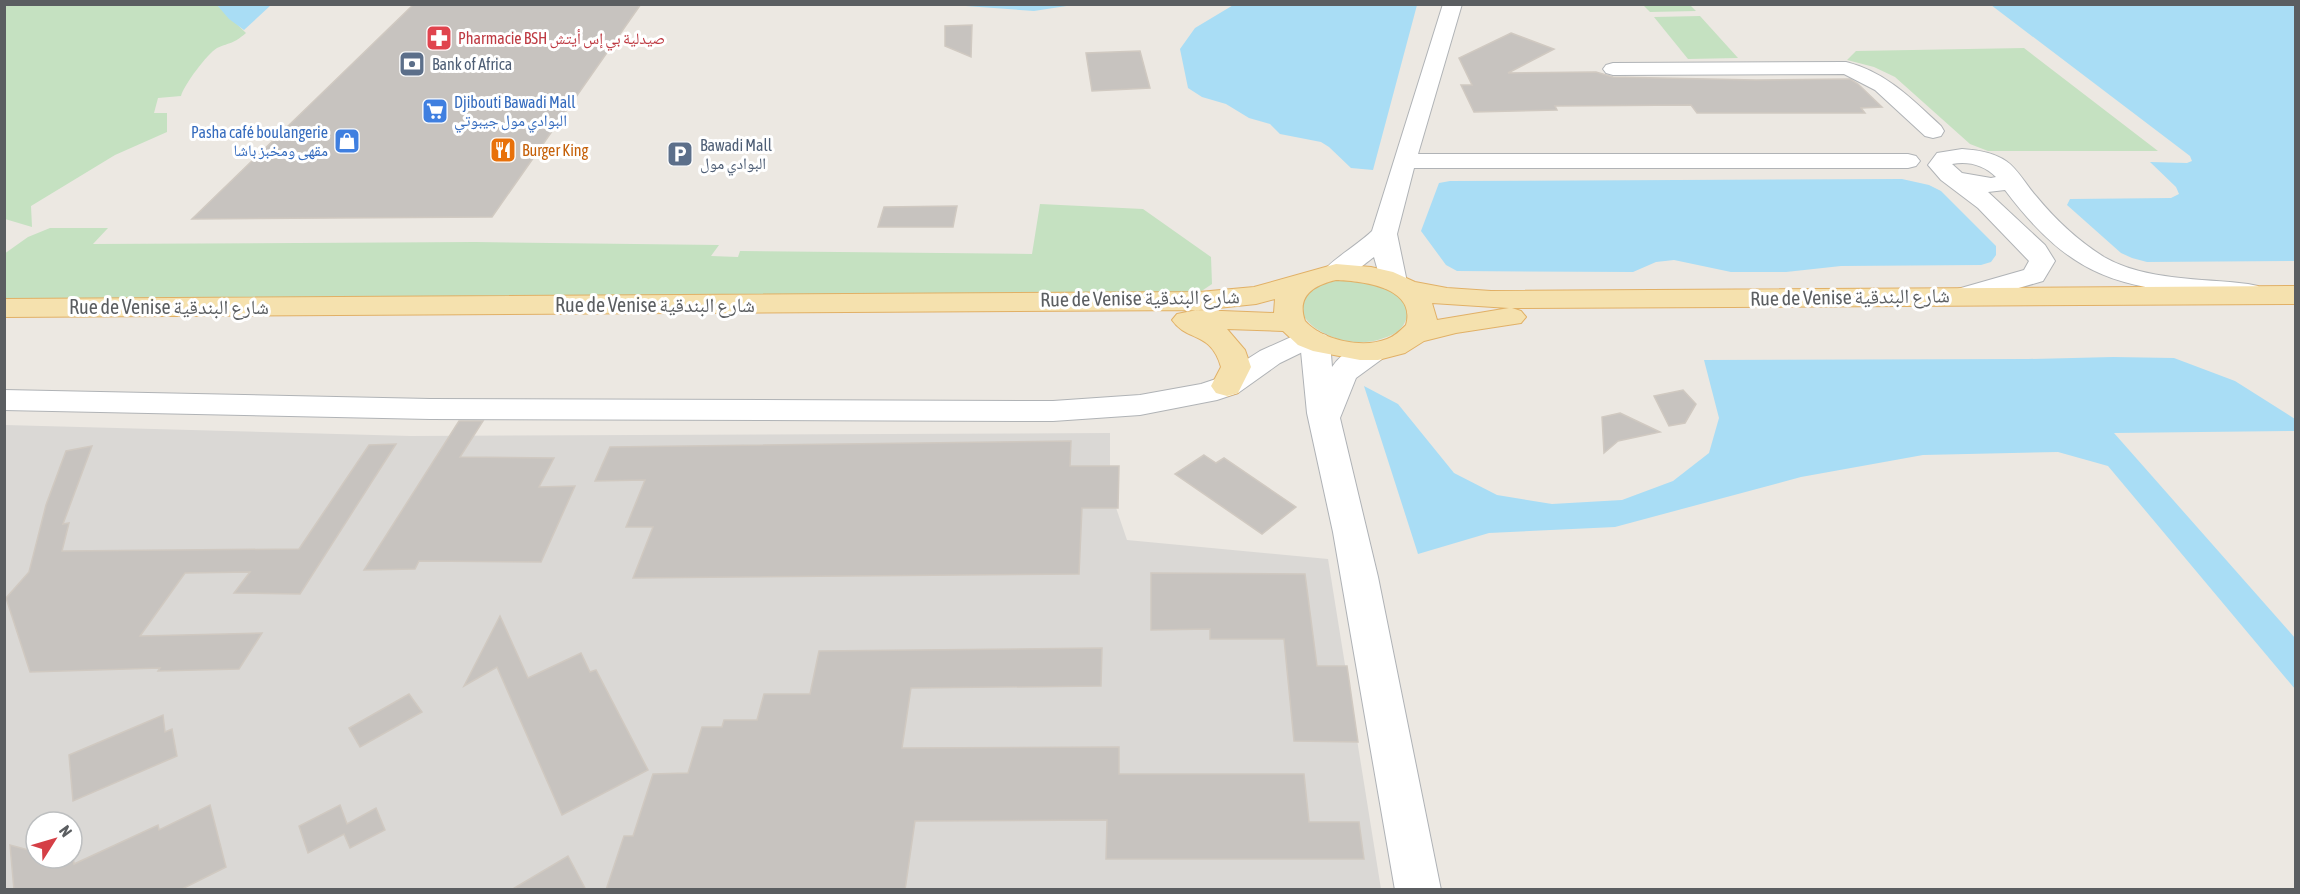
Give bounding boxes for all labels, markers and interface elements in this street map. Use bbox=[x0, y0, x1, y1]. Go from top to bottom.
pharmacy icon: Pharmacie BSH صيدلية بي إس أيتش bbox=[424, 23, 454, 53]
place label: Pharmacie BSH صيدلية بي إس أيتش bbox=[458, 29, 665, 51]
bank icon: Bank of Africa bbox=[397, 49, 427, 79]
place label: Bank of Africa bbox=[432, 55, 512, 73]
place label: Djibouti Bawadi Mall البوادي مول جيبوتي bbox=[454, 93, 576, 133]
supermarket icon: Djibouti Bawadi Mall البوادي مول جيبوتي bbox=[420, 96, 450, 126]
place label: Pasha café boulangerie مقهى ومخبز باشا bbox=[191, 123, 328, 161]
shop icon: Pasha café boulangerie مقهى ومخبز باشا bbox=[332, 126, 362, 156]
restaurant icon: Burger King bbox=[488, 135, 518, 165]
place label: Bawadi Mall البوادي مول bbox=[700, 136, 773, 176]
parking icon: Bawadi Mall البوادي مول bbox=[665, 139, 695, 169]
place label: Burger King bbox=[522, 141, 589, 160]
street label: Rue de Venise شارع البندقية bbox=[1750, 283, 1950, 312]
street label: Rue de Venise شارع البندقية bbox=[1040, 284, 1240, 313]
street label: Rue de Venise شارع البندقية bbox=[555, 293, 755, 318]
street label: Rue de Venise شارع البندقية bbox=[69, 295, 269, 320]
north arrow bbox=[24, 810, 84, 870]
text: N bbox=[56, 822, 76, 840]

